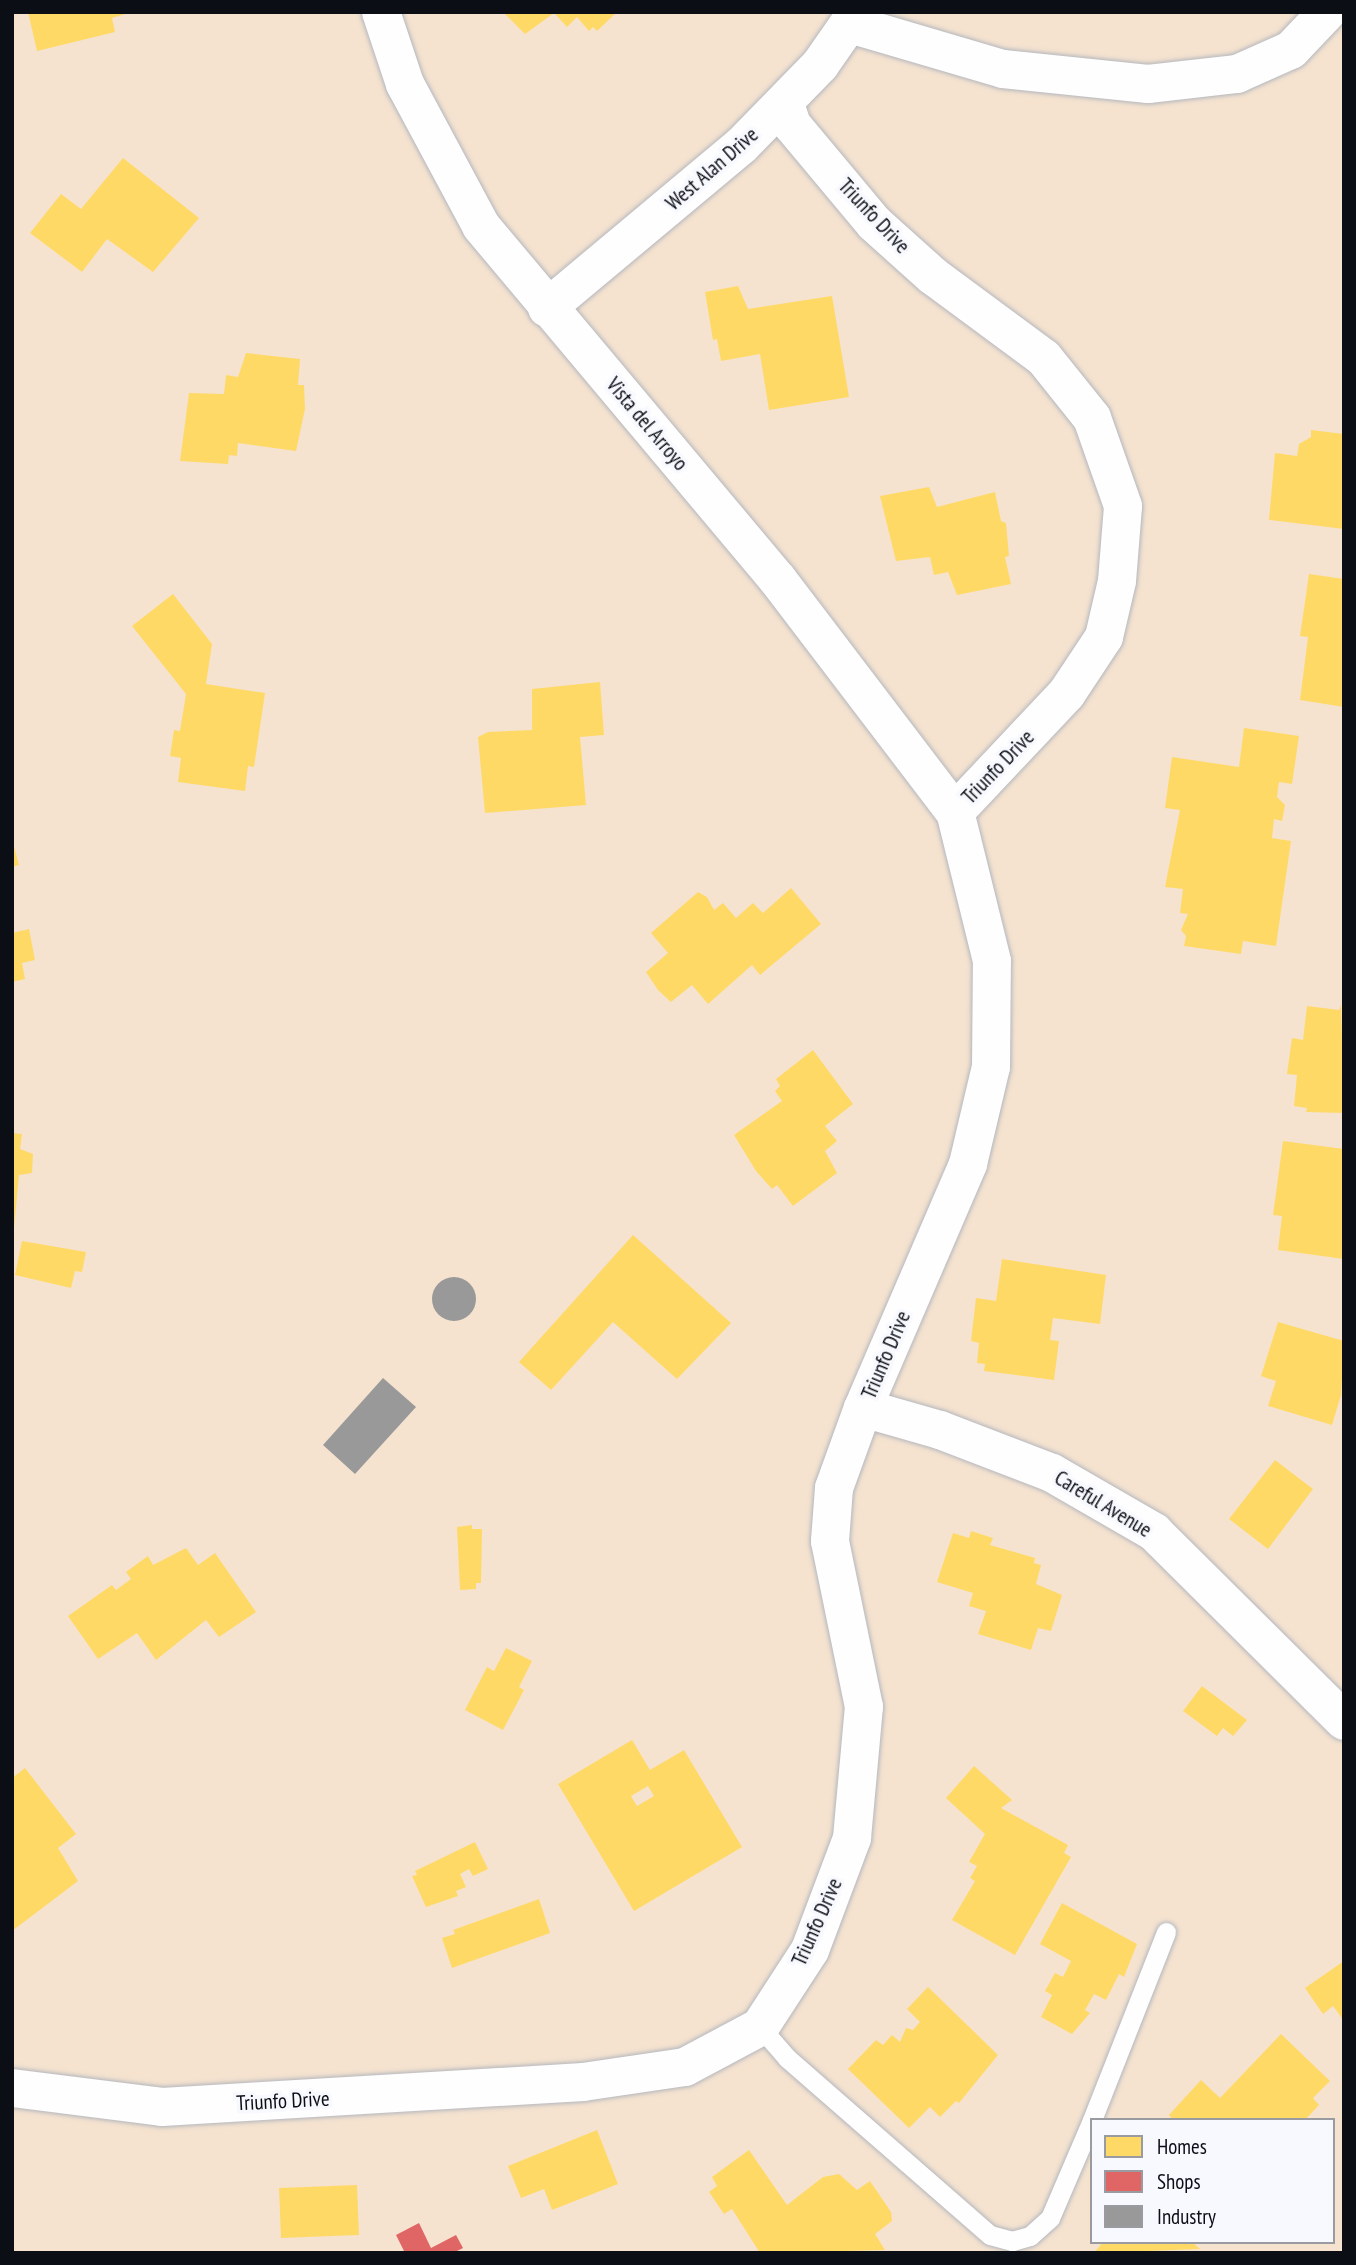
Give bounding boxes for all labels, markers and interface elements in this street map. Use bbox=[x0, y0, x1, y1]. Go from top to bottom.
street label: West Alan Drive bbox=[661, 122, 763, 216]
street label: Triunfo Drive bbox=[833, 173, 915, 259]
street label: Vista del Arroyo bbox=[601, 372, 693, 476]
street label: Triunfo Drive bbox=[957, 725, 1039, 809]
street label: Triunfo Drive bbox=[856, 1307, 916, 1403]
street label: Careful Avenue bbox=[1050, 1465, 1156, 1543]
street label: Triunfo Drive bbox=[787, 1874, 847, 1970]
street label: Triunfo Drive bbox=[236, 2086, 330, 2116]
legend bbox=[1090, 2118, 1335, 2244]
text: Homes bbox=[1157, 2133, 1207, 2160]
text: Shops bbox=[1157, 2168, 1201, 2195]
text: Industry bbox=[1157, 2203, 1216, 2230]

